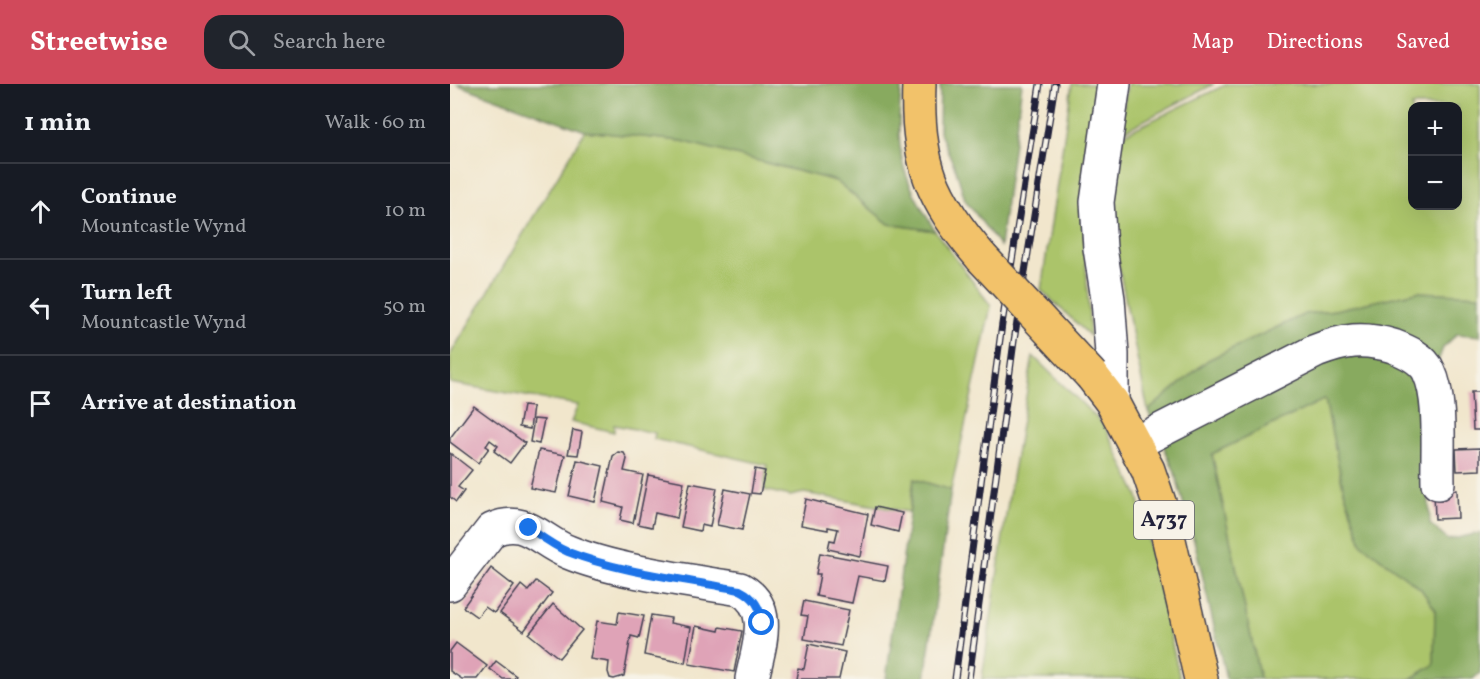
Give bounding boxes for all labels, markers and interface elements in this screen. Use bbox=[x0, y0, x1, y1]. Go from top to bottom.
search box bbox=[204, 15, 624, 69]
text: Streetwise bbox=[30, 23, 168, 62]
icon: search bbox=[225, 26, 258, 59]
text: Search here bbox=[273, 27, 385, 58]
text: Map bbox=[1192, 28, 1234, 57]
text: Directions bbox=[1267, 28, 1363, 57]
text: Saved bbox=[1396, 28, 1450, 57]
map controls bbox=[1408, 102, 1462, 210]
button: + bbox=[1408, 102, 1462, 156]
text: 1 min bbox=[24, 105, 91, 141]
text: Walk · 60 m bbox=[325, 109, 426, 137]
button: − bbox=[1408, 156, 1462, 210]
text: Continue bbox=[81, 182, 177, 213]
icon: ahead bbox=[24, 195, 57, 228]
text: 10 m bbox=[385, 197, 426, 225]
text: Mountcastle Wynd bbox=[81, 213, 247, 241]
text: Turn left bbox=[81, 278, 172, 309]
icon: left bbox=[24, 291, 57, 324]
text: 50 m bbox=[383, 293, 426, 321]
text: Mountcastle Wynd bbox=[81, 309, 247, 337]
icon: arrive bbox=[24, 387, 57, 420]
text: Arrive at destination bbox=[81, 388, 297, 419]
road number: A737 bbox=[1134, 501, 1194, 539]
route end bbox=[515, 514, 541, 540]
route start bbox=[748, 609, 774, 635]

